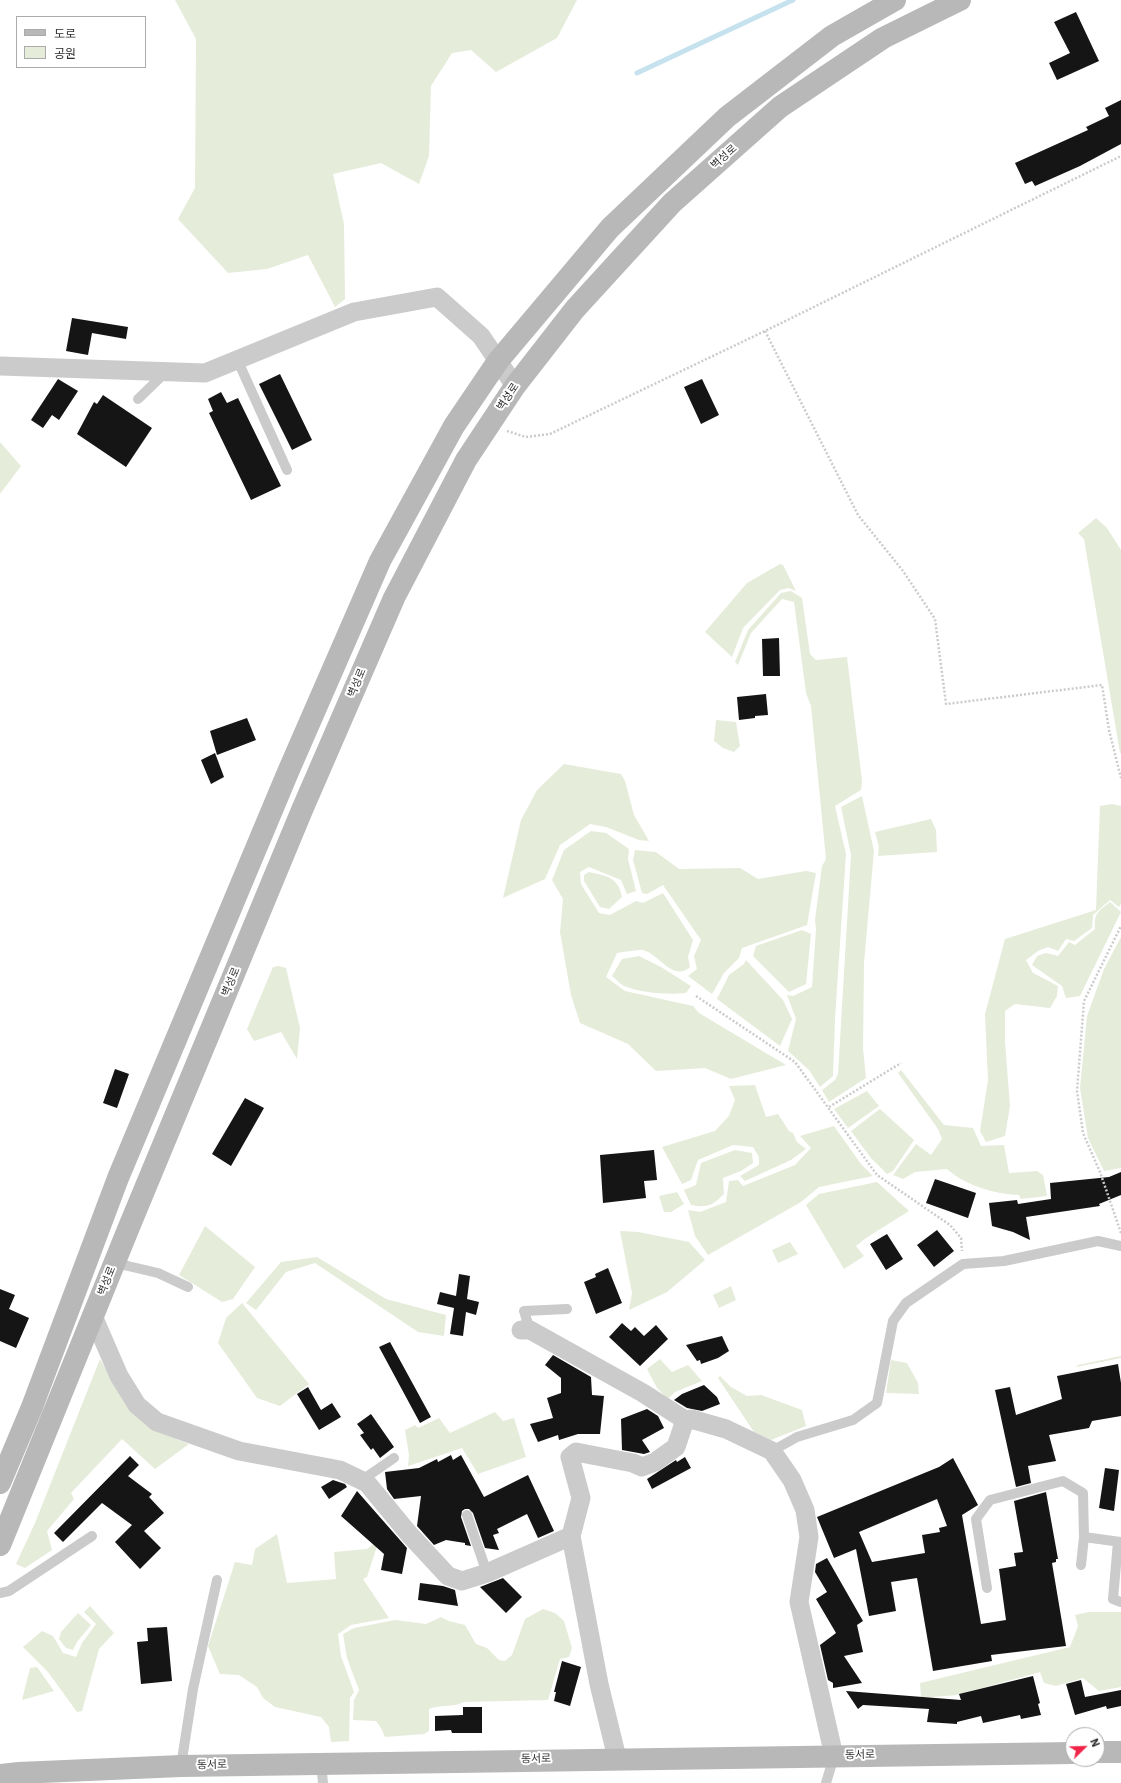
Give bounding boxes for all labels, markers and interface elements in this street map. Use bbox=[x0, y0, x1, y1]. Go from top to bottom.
legend bbox=[16, 16, 146, 68]
text: 도로 bbox=[54, 26, 76, 41]
text: 공원 bbox=[54, 46, 76, 61]
street label: 벽성로 bbox=[708, 142, 740, 172]
street label: 벽성로 bbox=[494, 381, 522, 413]
street label: 벽성로 bbox=[345, 666, 369, 700]
street label: 벽성로 bbox=[219, 965, 243, 999]
street label: 벽성로 bbox=[95, 1264, 119, 1298]
north arrow bbox=[1065, 1727, 1105, 1767]
text: N bbox=[1087, 1736, 1103, 1749]
street label: 동서로 bbox=[845, 1748, 875, 1762]
street label: 동서로 bbox=[521, 1752, 551, 1766]
street label: 동서로 bbox=[197, 1758, 227, 1772]

